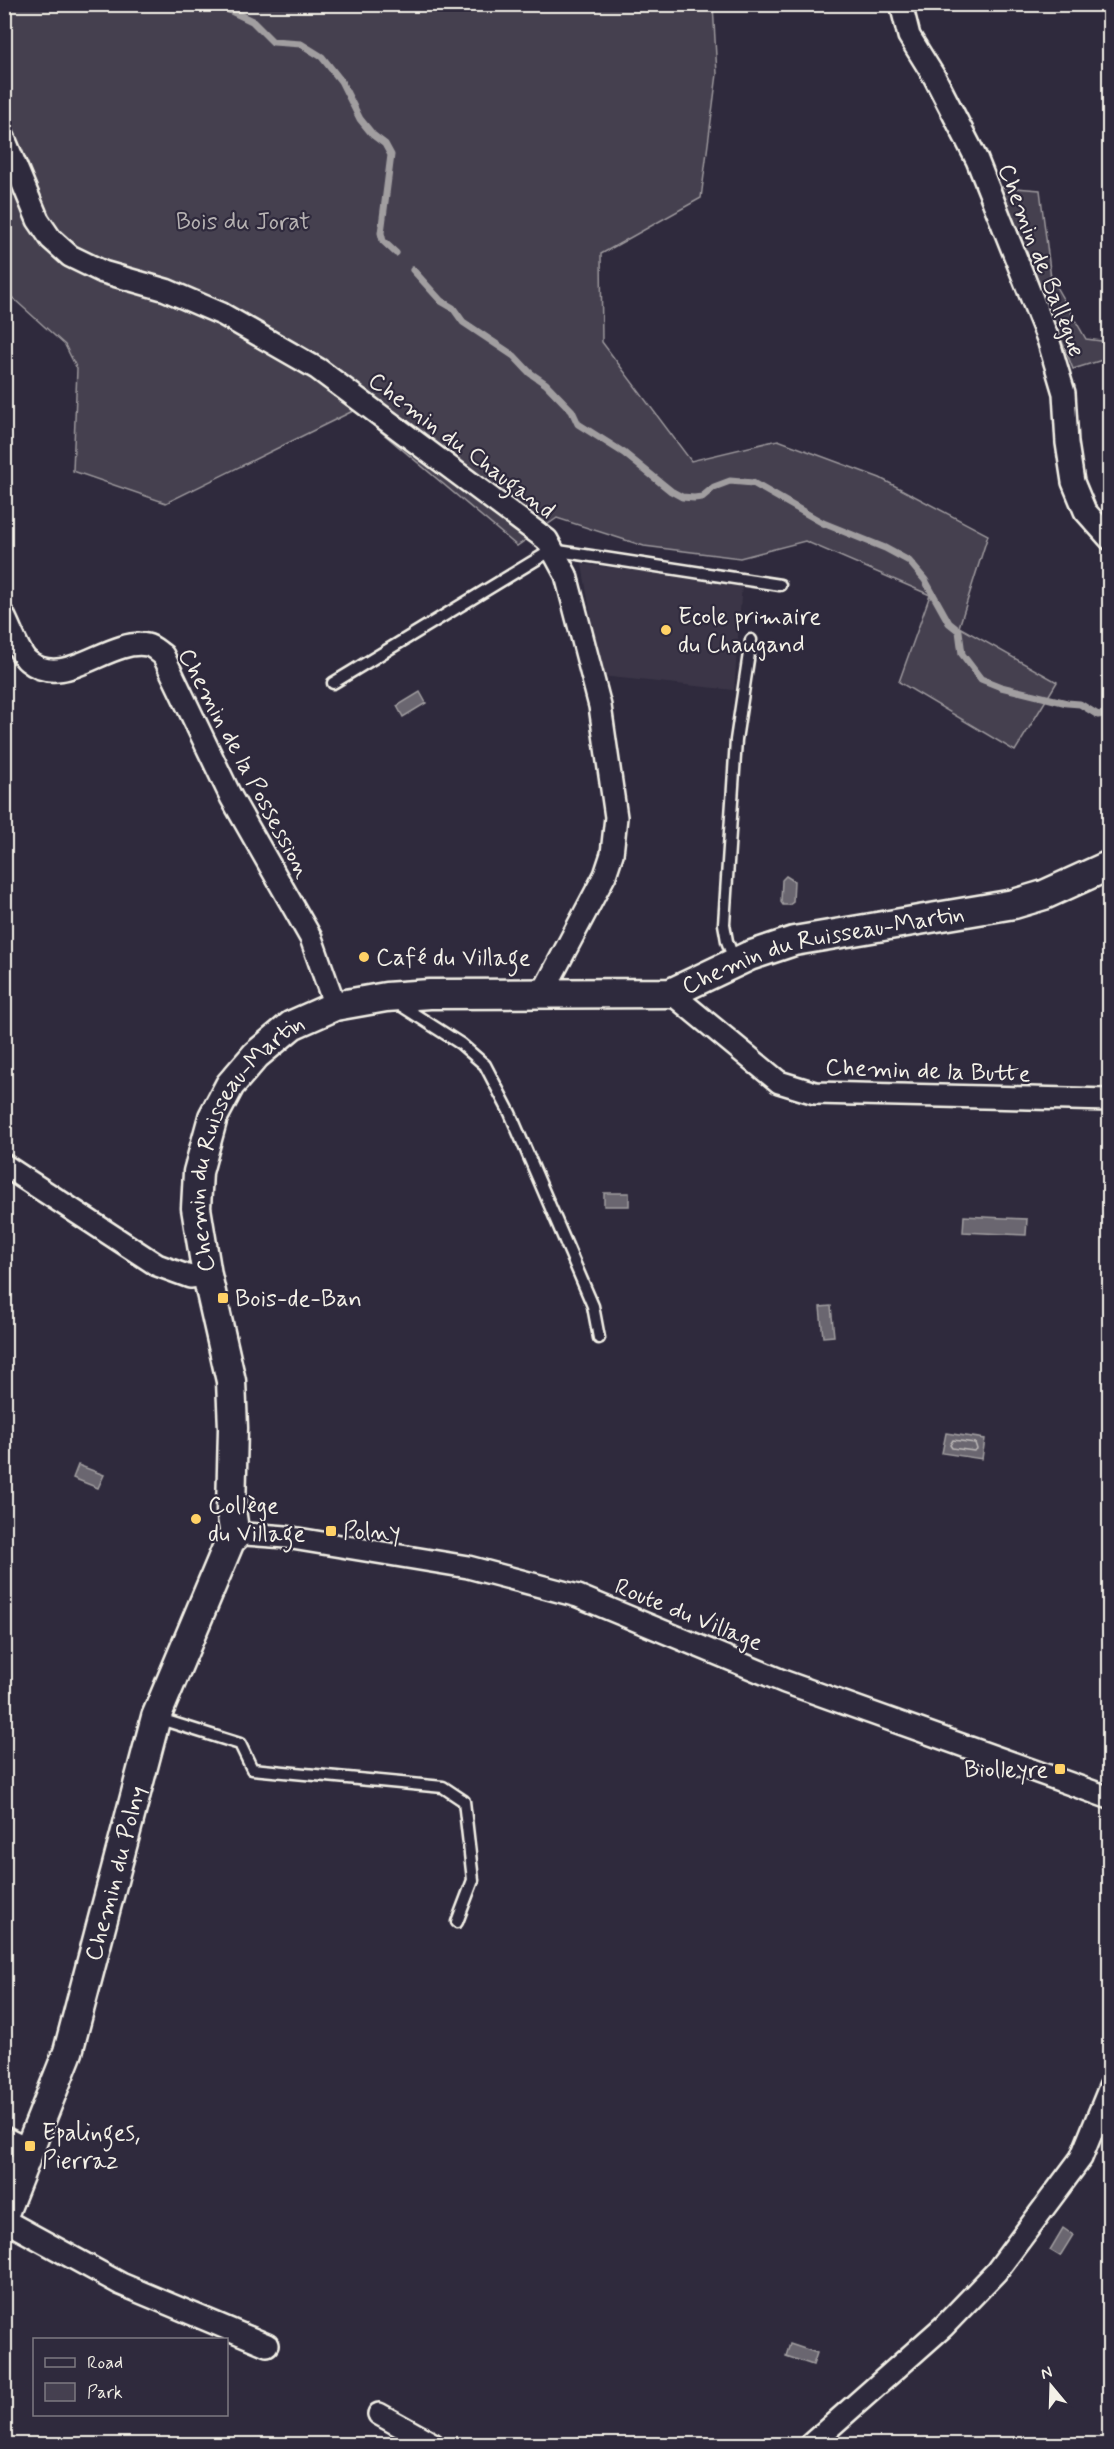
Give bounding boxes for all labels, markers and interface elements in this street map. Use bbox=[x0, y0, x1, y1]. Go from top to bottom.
street label: Chemin de Ballègue bbox=[989, 159, 1092, 362]
park label: Bois du Jorat bbox=[176, 207, 310, 238]
street label: Chemin du Chaugand bbox=[360, 366, 561, 529]
place label: Ecole primaire du Chaugand bbox=[678, 602, 821, 661]
marker: Ecole primaire du Chaugand bbox=[659, 623, 673, 637]
street label: Chemin de la Possession bbox=[170, 643, 318, 884]
street label: Chemin du Ruisseau-Martin bbox=[677, 899, 967, 1003]
place label: Café du Village bbox=[376, 943, 531, 977]
marker: Café du Village bbox=[357, 950, 371, 964]
street label: Chemin du Ruisseau-Martin bbox=[182, 1007, 310, 1274]
street label: Chemin de la Butte bbox=[825, 1052, 1031, 1091]
place label: Bois-de-Ban bbox=[235, 1284, 362, 1315]
marker: Bois-de-Ban bbox=[216, 1291, 230, 1305]
place label: Collège du Village bbox=[208, 1491, 306, 1553]
marker: Collège du Village bbox=[189, 1512, 203, 1526]
place label: Polny bbox=[343, 1517, 401, 1548]
marker: Polny bbox=[324, 1524, 338, 1538]
street label: Route du Village bbox=[610, 1572, 767, 1659]
place label: Biolleyre bbox=[964, 1755, 1048, 1786]
marker: Biolleyre bbox=[1053, 1762, 1067, 1776]
street label: Chemin du Polny bbox=[79, 1783, 154, 1965]
place label: Epalinges, Pierraz bbox=[42, 2118, 140, 2177]
marker: Epalinges, Pierraz bbox=[23, 2139, 37, 2153]
legend bbox=[33, 2338, 228, 2416]
text: Road bbox=[87, 2351, 123, 2375]
north arrow bbox=[1021, 2356, 1081, 2416]
text: N bbox=[1038, 2362, 1055, 2385]
text: Park bbox=[87, 2381, 123, 2405]

